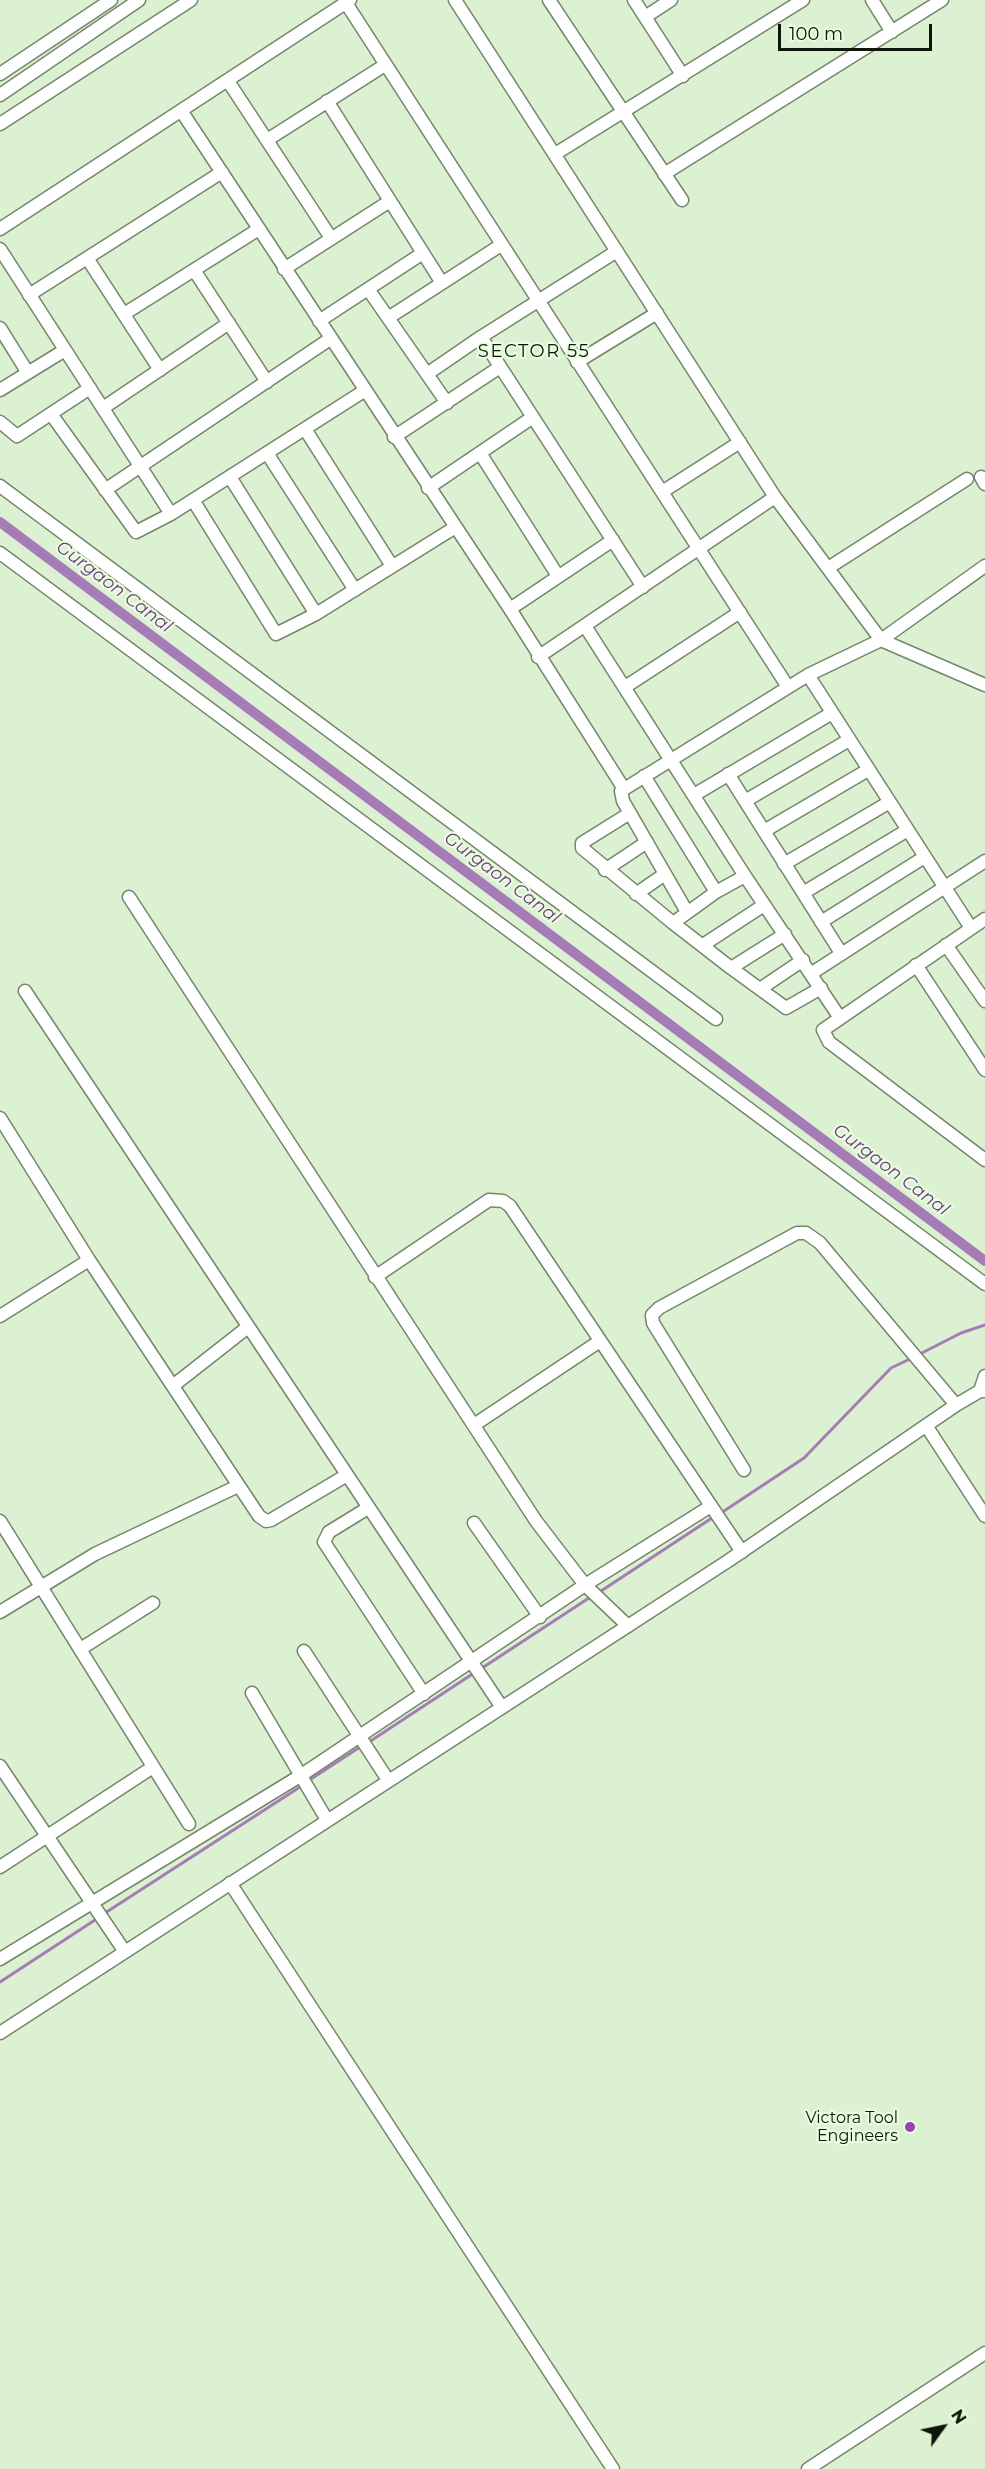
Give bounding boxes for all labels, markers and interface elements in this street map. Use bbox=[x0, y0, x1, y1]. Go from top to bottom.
scale bar bbox=[781, 12, 936, 50]
text: 100 m bbox=[789, 23, 843, 45]
district label: SECTOR 55 bbox=[478, 341, 590, 363]
water label: Gurgaon Canal bbox=[52, 536, 176, 638]
water label: Gurgaon Canal bbox=[440, 827, 564, 929]
water label: Gurgaon Canal bbox=[829, 1119, 953, 1221]
place label: Victora Tool Engineers bbox=[805, 2108, 898, 2146]
marker: Victora Tool Engineers bbox=[903, 2120, 917, 2134]
north arrow bbox=[913, 2397, 973, 2457]
text: N bbox=[947, 2406, 970, 2428]

